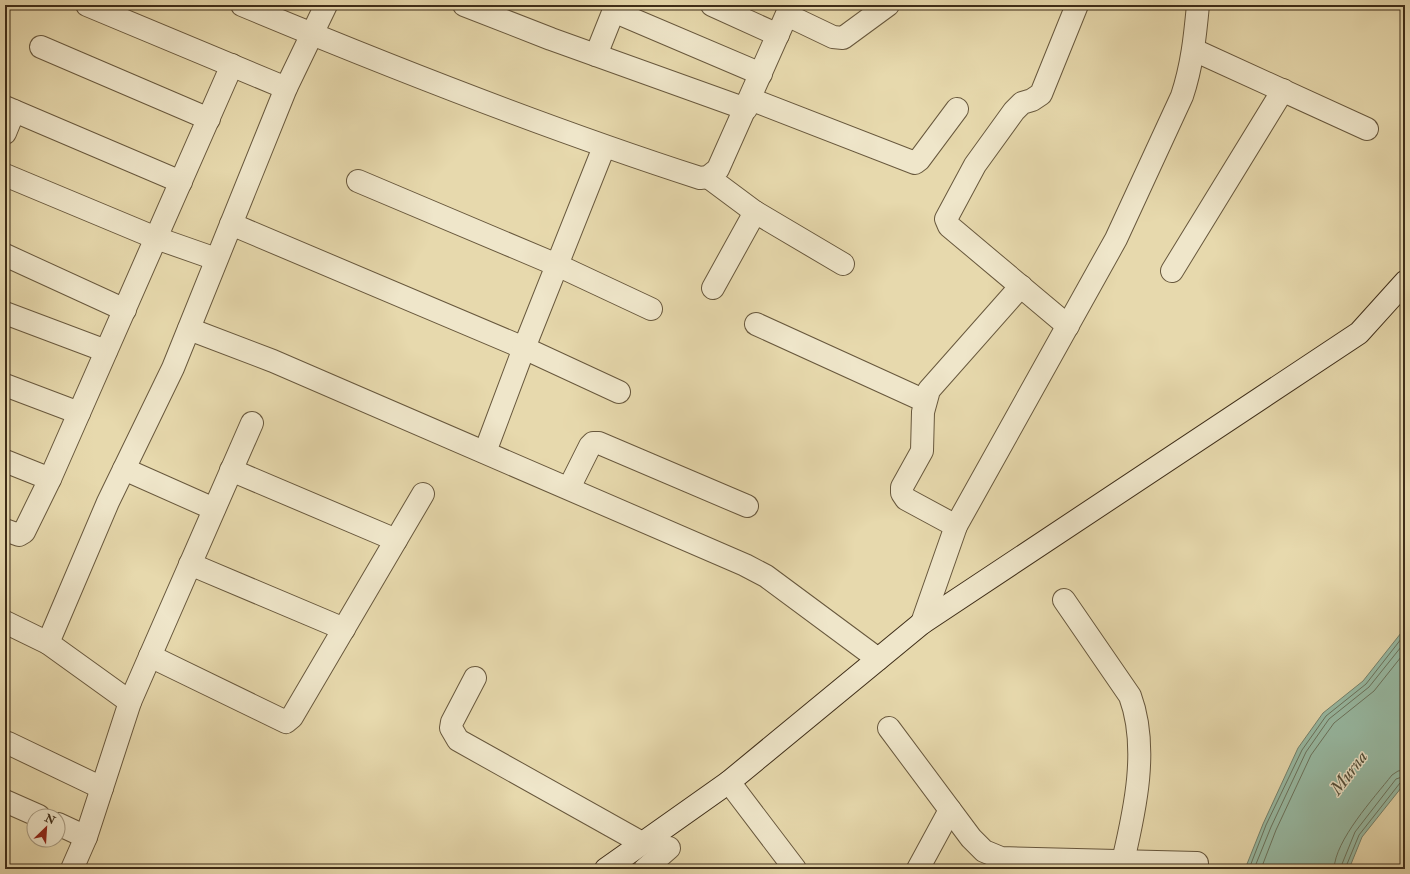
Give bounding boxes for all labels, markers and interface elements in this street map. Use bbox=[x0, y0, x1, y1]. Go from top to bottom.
water label: Murna bbox=[1324, 746, 1373, 800]
north arrow bbox=[26, 808, 66, 848]
text: N bbox=[42, 811, 58, 828]

